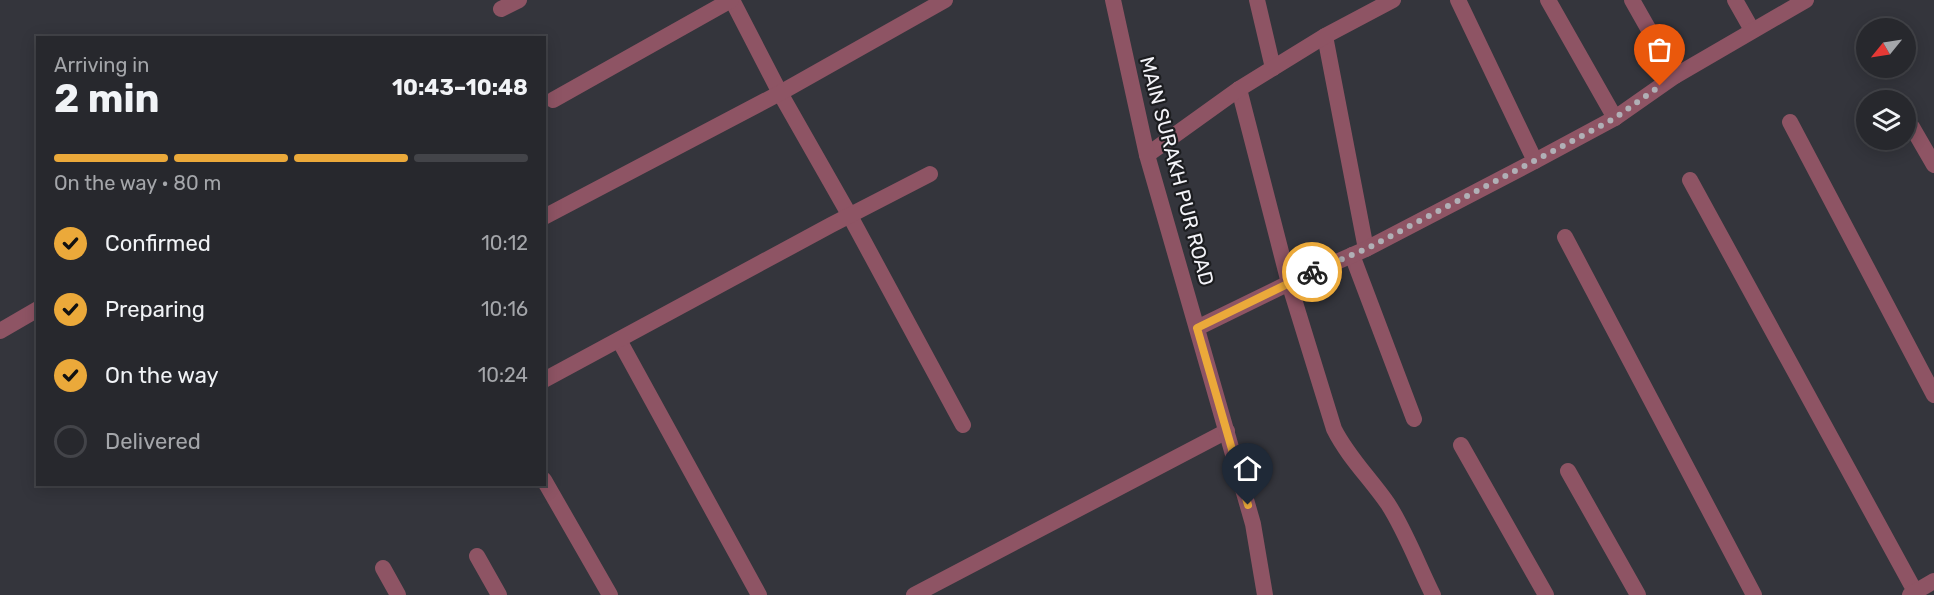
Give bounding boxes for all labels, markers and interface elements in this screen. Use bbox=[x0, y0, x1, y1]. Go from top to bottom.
north arrow bbox=[1856, 18, 1916, 78]
map controls bbox=[1856, 18, 1916, 150]
pin bbox=[1634, 24, 1685, 86]
icon: bag bbox=[1643, 33, 1676, 66]
text: Arriving in bbox=[54, 53, 149, 77]
street label: MAIN SURAKH PUR ROAD bbox=[1135, 54, 1219, 288]
text: 10:43–10:48 bbox=[392, 74, 528, 101]
text: 2 min bbox=[54, 76, 160, 122]
button: layers bbox=[1856, 90, 1916, 150]
text: On the way · 80 m bbox=[54, 171, 221, 195]
icon: check bbox=[54, 227, 87, 260]
text: Confirmed bbox=[105, 230, 211, 257]
text: 10:12 bbox=[481, 231, 528, 255]
courier bbox=[1282, 242, 1342, 302]
icon: bike bbox=[1296, 256, 1329, 289]
icon: check bbox=[54, 293, 87, 326]
text: Preparing bbox=[105, 296, 205, 323]
text: 10:16 bbox=[481, 297, 528, 321]
icon: check bbox=[54, 359, 87, 392]
text: On the way bbox=[105, 362, 219, 389]
text: 10:24 bbox=[478, 363, 528, 387]
text: Delivered bbox=[105, 428, 201, 455]
pin bbox=[1222, 443, 1273, 505]
icon: home bbox=[1231, 452, 1264, 485]

